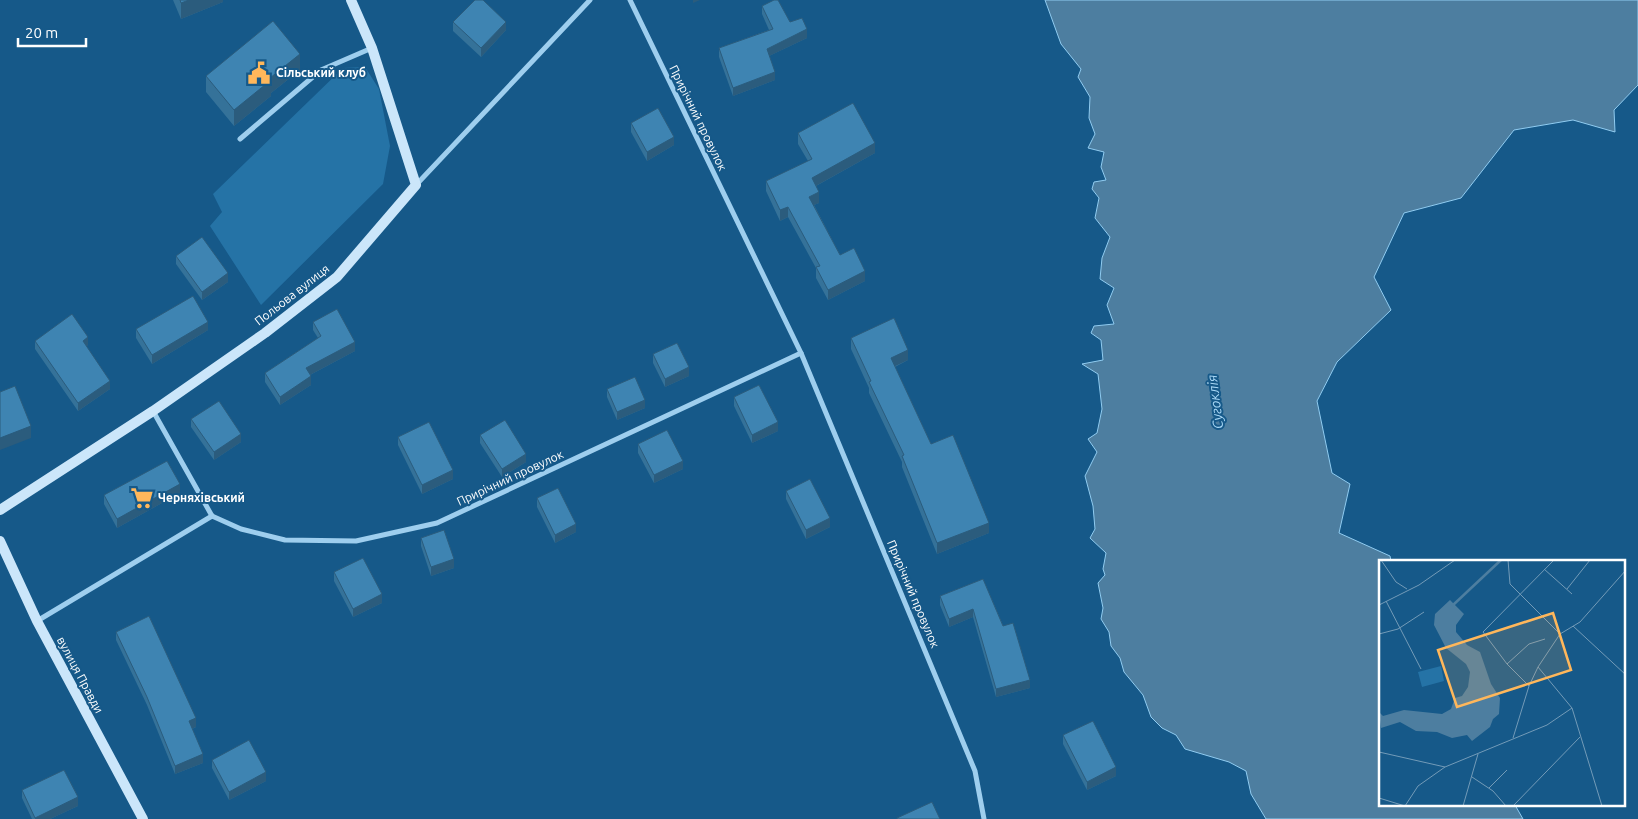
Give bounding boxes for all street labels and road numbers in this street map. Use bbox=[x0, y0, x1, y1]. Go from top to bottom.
street label: Прирічний провулок bbox=[667, 63, 730, 173]
street label: Польова вулиця bbox=[252, 262, 331, 328]
street label: Прирічний провулок bbox=[454, 447, 565, 508]
street label: Прирічний провулок bbox=[885, 538, 942, 650]
street label: вулиця Правди bbox=[55, 634, 106, 715]

